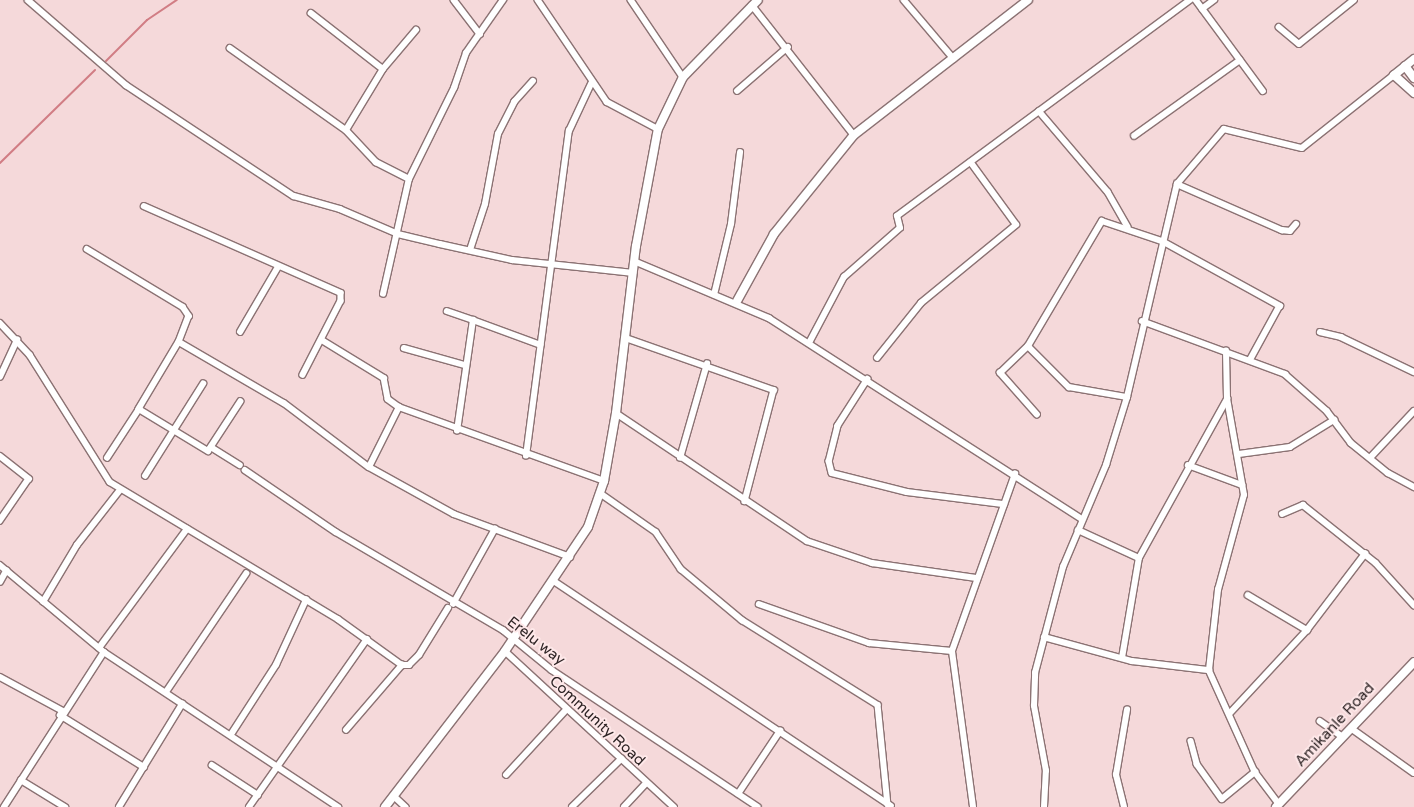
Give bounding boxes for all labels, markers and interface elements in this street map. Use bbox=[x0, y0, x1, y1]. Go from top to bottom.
street label: Erelu way bbox=[504, 613, 568, 669]
street label: Community Road bbox=[545, 672, 649, 770]
street label: Amikanle Road bbox=[1292, 679, 1378, 771]

